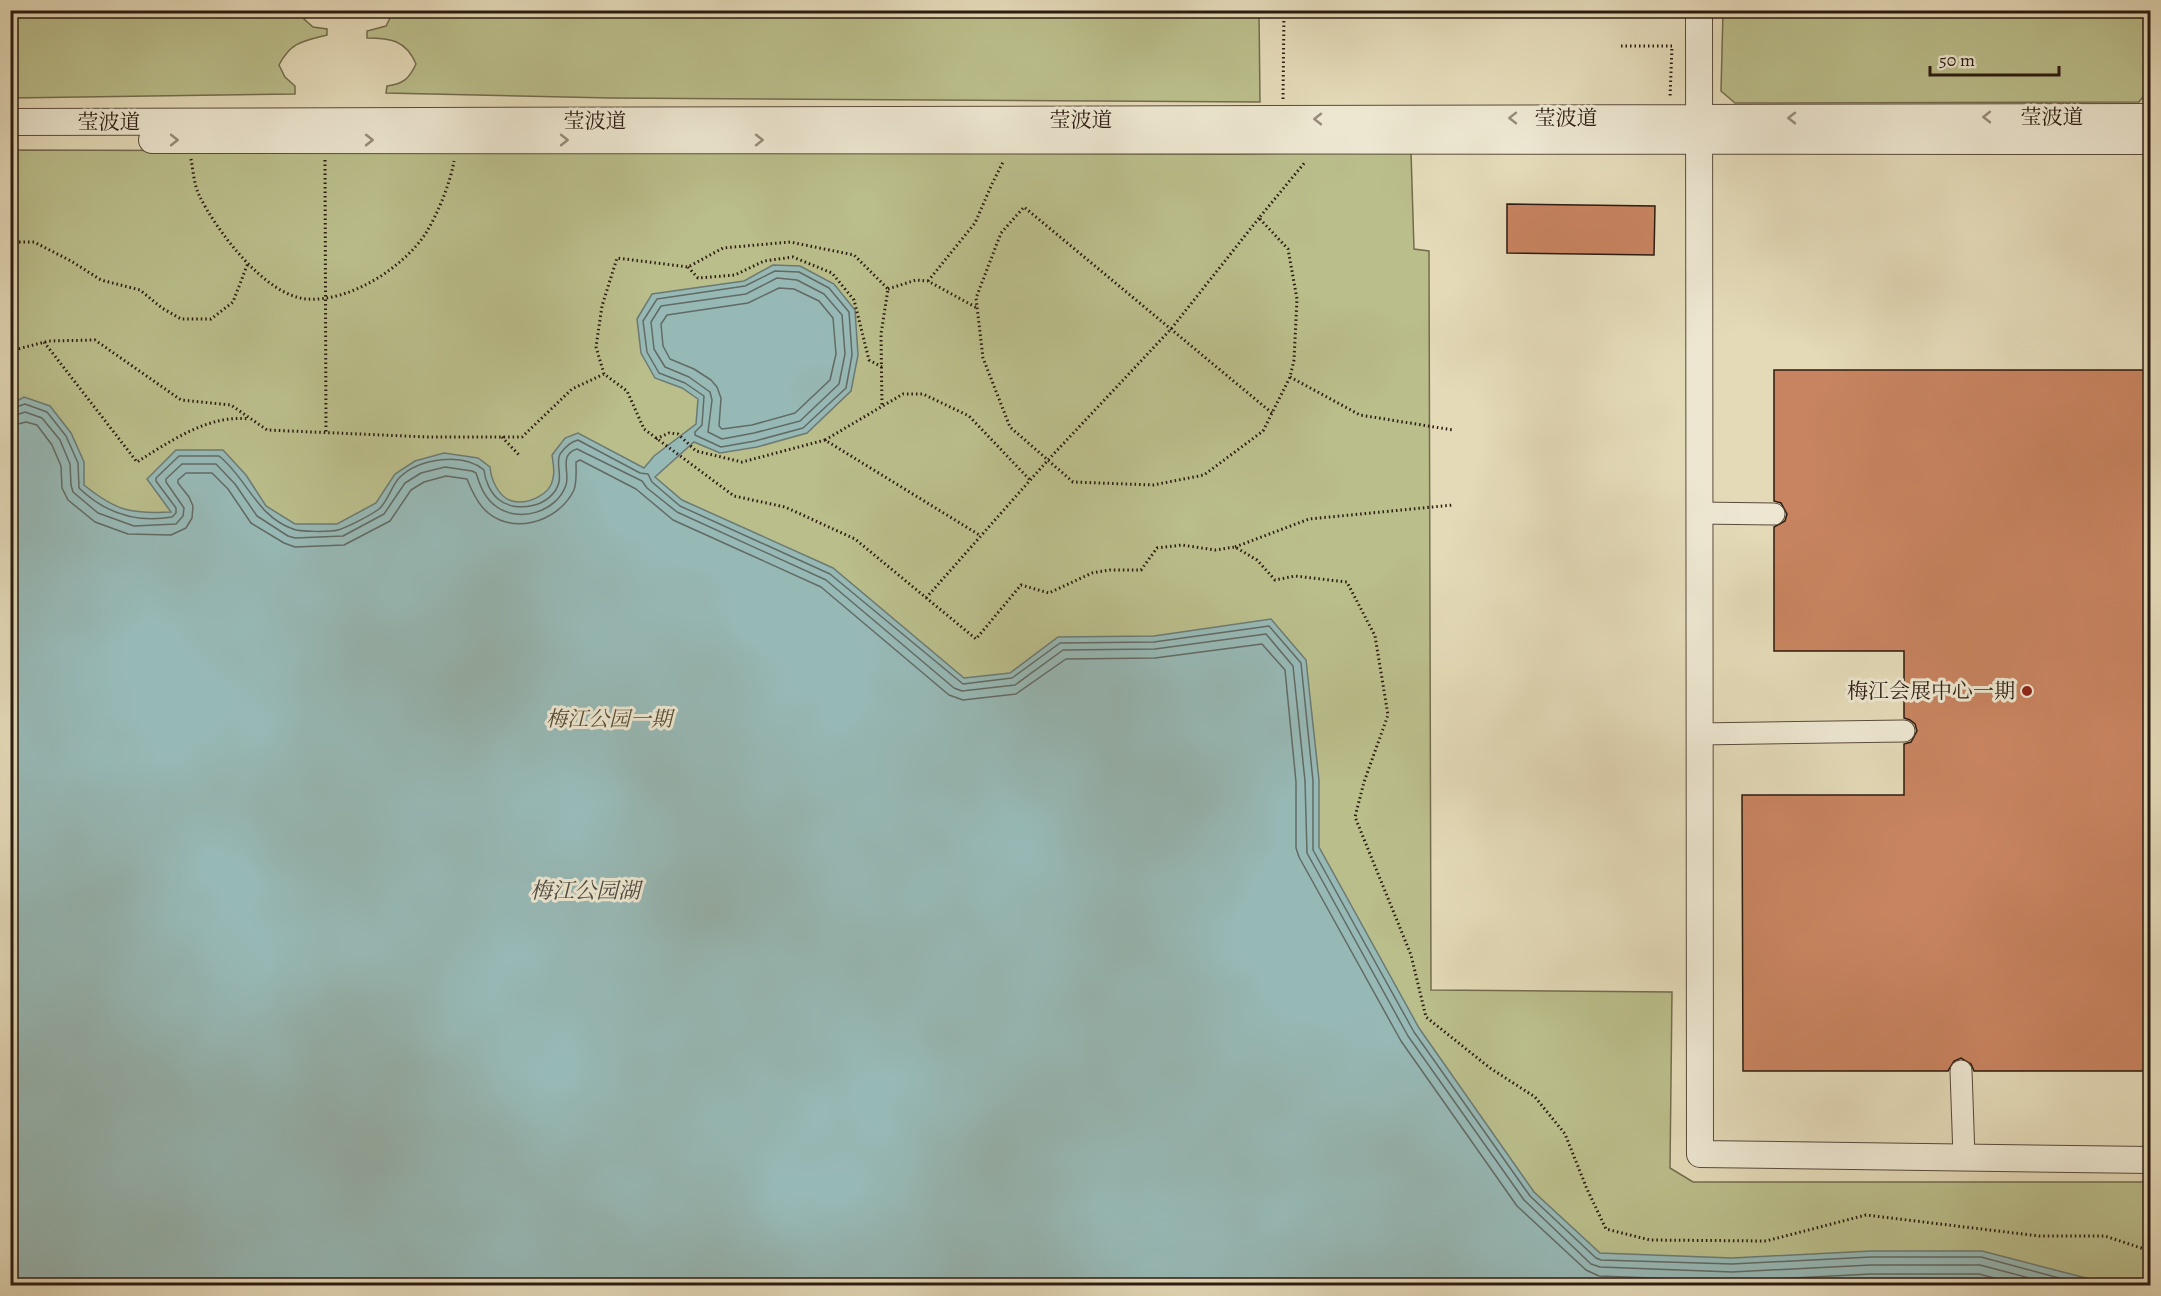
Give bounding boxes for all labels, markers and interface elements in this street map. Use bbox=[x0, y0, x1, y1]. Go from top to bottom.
scale bar bbox=[1930, 39, 2059, 77]
text: 50 m bbox=[1939, 48, 1975, 72]
street label: 莹波道 bbox=[2021, 103, 2084, 131]
street label: 莹波道 bbox=[1535, 104, 1598, 132]
street label: 莹波道 bbox=[1050, 106, 1113, 134]
street label: 莹波道 bbox=[564, 107, 627, 135]
street label: 莹波道 bbox=[78, 108, 141, 136]
one-way arrow bbox=[1983, 111, 1992, 123]
one-way arrow bbox=[1509, 112, 1518, 125]
one-way arrow bbox=[1788, 112, 1797, 124]
one-way arrow bbox=[1314, 113, 1323, 125]
one-way arrow bbox=[169, 134, 178, 146]
one-way arrow bbox=[364, 134, 373, 146]
one-way arrow bbox=[559, 134, 568, 146]
one-way arrow bbox=[754, 134, 763, 146]
place label: 梅江会展中心一期 bbox=[1847, 677, 2015, 705]
marker: 梅江会展中心一期 bbox=[2020, 684, 2034, 698]
park label: 梅江公园一期 bbox=[546, 705, 676, 733]
water label: 梅江公园湖 bbox=[530, 876, 644, 906]

